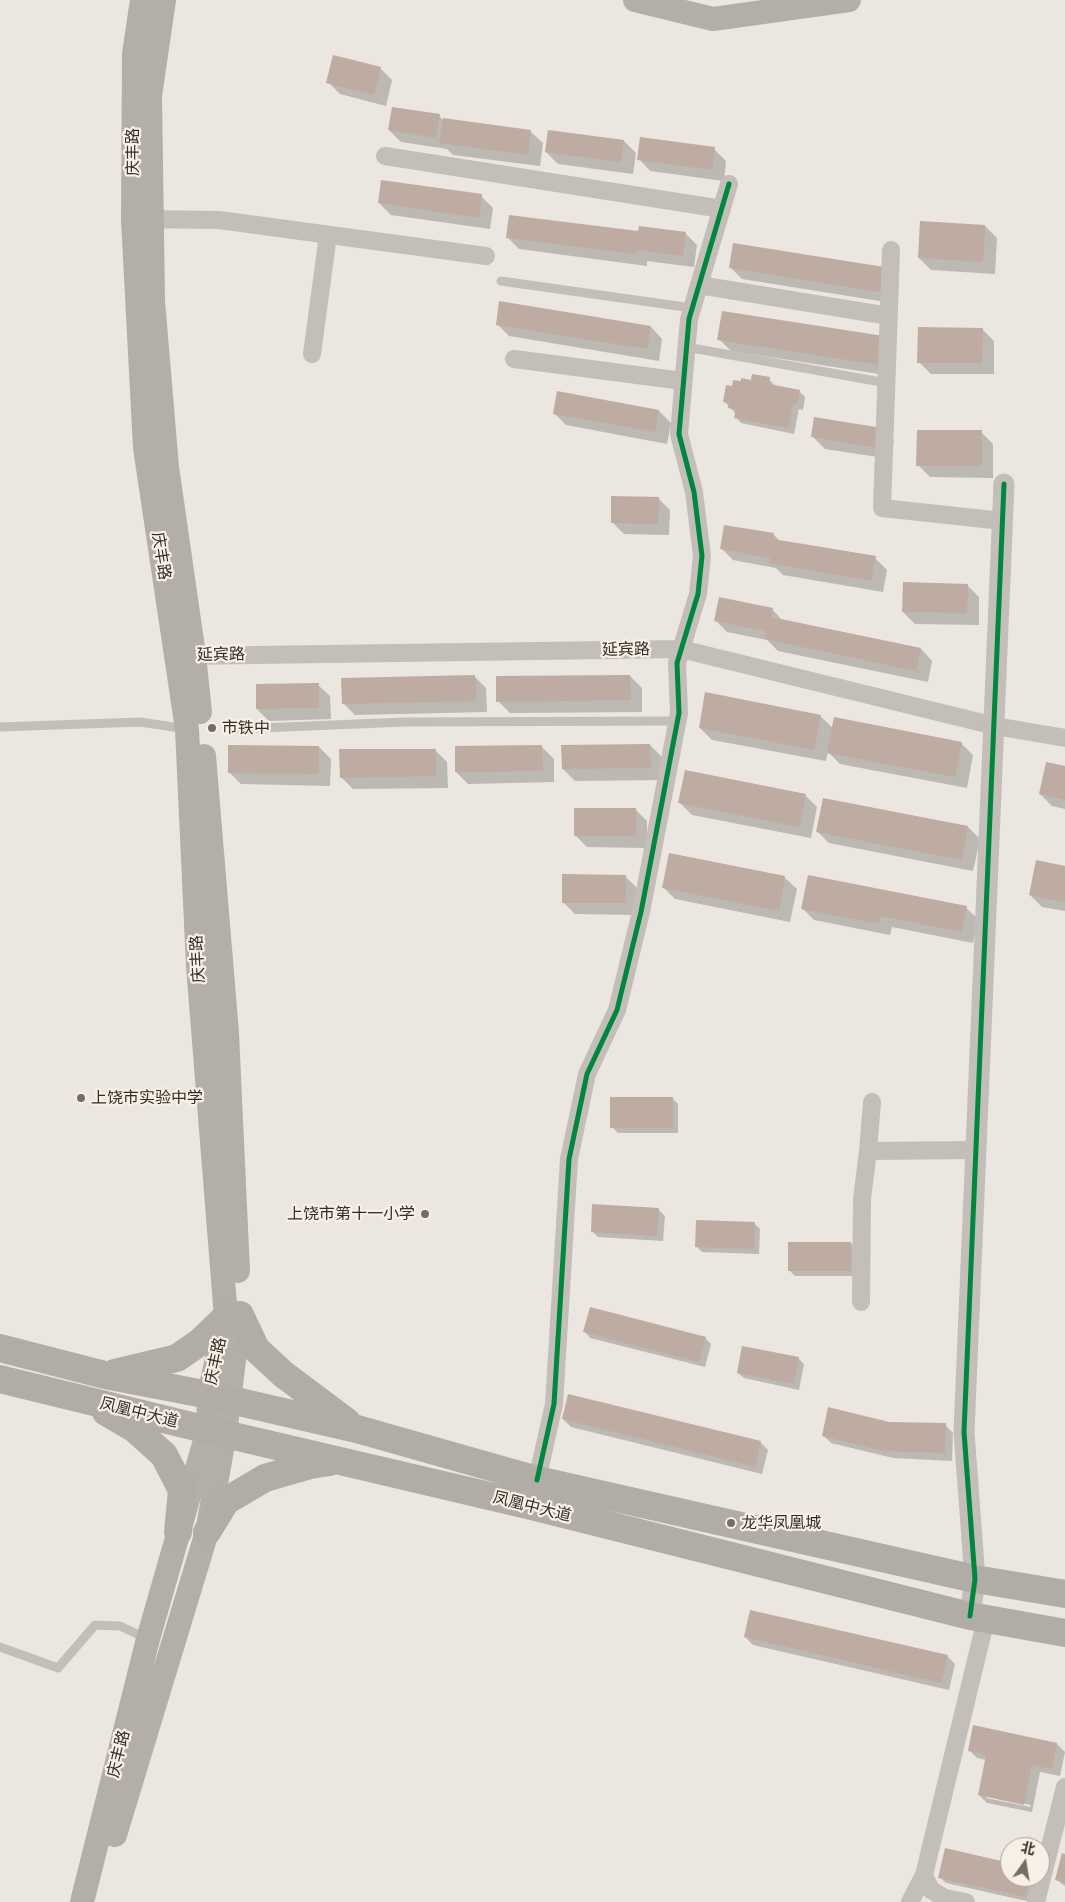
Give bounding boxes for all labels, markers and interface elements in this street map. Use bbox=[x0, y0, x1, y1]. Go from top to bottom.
street label: 庆丰路 bbox=[123, 128, 143, 176]
street label: 庆丰路 bbox=[148, 531, 174, 581]
street label: 延宾路 bbox=[602, 640, 650, 660]
street label: 延宾路 bbox=[197, 645, 245, 665]
place label: 市铁中 bbox=[222, 718, 270, 738]
marker: 市铁中 bbox=[206, 722, 218, 734]
street label: 庆丰路 bbox=[187, 935, 209, 983]
place label: 上饶市实验中学 bbox=[91, 1088, 203, 1108]
marker: 上饶市实验中学 bbox=[75, 1092, 87, 1104]
place label: 上饶市第十一小学 bbox=[287, 1204, 415, 1224]
marker: 上饶市第十一小学 bbox=[419, 1208, 431, 1220]
street label: 庆丰路 bbox=[202, 1336, 230, 1386]
street label: 凤凰中大道 bbox=[98, 1394, 180, 1432]
street label: 凤凰中大道 bbox=[491, 1488, 573, 1526]
place label: 龙华凤凰城 bbox=[741, 1513, 821, 1533]
marker: 龙华凤凰城 bbox=[725, 1517, 737, 1529]
street label: 庆丰路 bbox=[104, 1728, 134, 1780]
north arrow bbox=[1000, 1837, 1050, 1887]
text: 北 bbox=[1020, 1839, 1037, 1858]

